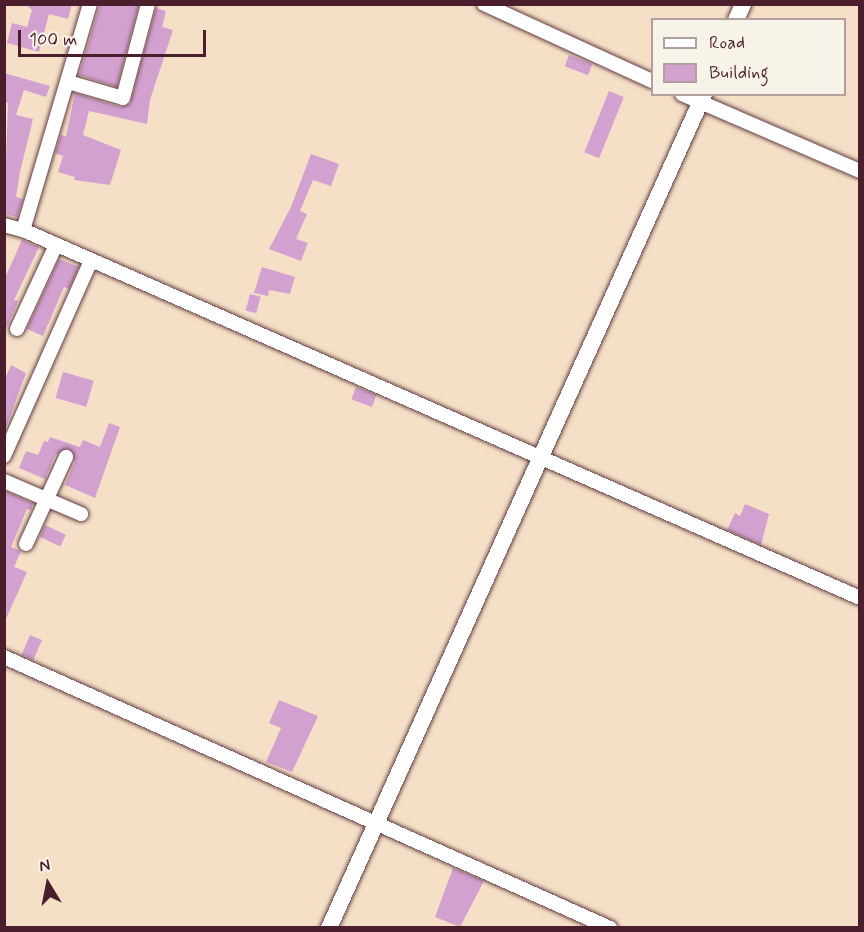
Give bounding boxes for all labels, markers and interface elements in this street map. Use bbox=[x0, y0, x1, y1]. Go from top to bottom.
scale bar bbox=[21, 18, 208, 56]
legend bbox=[651, 18, 846, 96]
text: 100 m bbox=[29, 28, 77, 52]
text: Road bbox=[709, 31, 745, 55]
text: Building bbox=[709, 61, 769, 85]
north arrow bbox=[18, 854, 78, 914]
text: N bbox=[38, 855, 52, 877]

